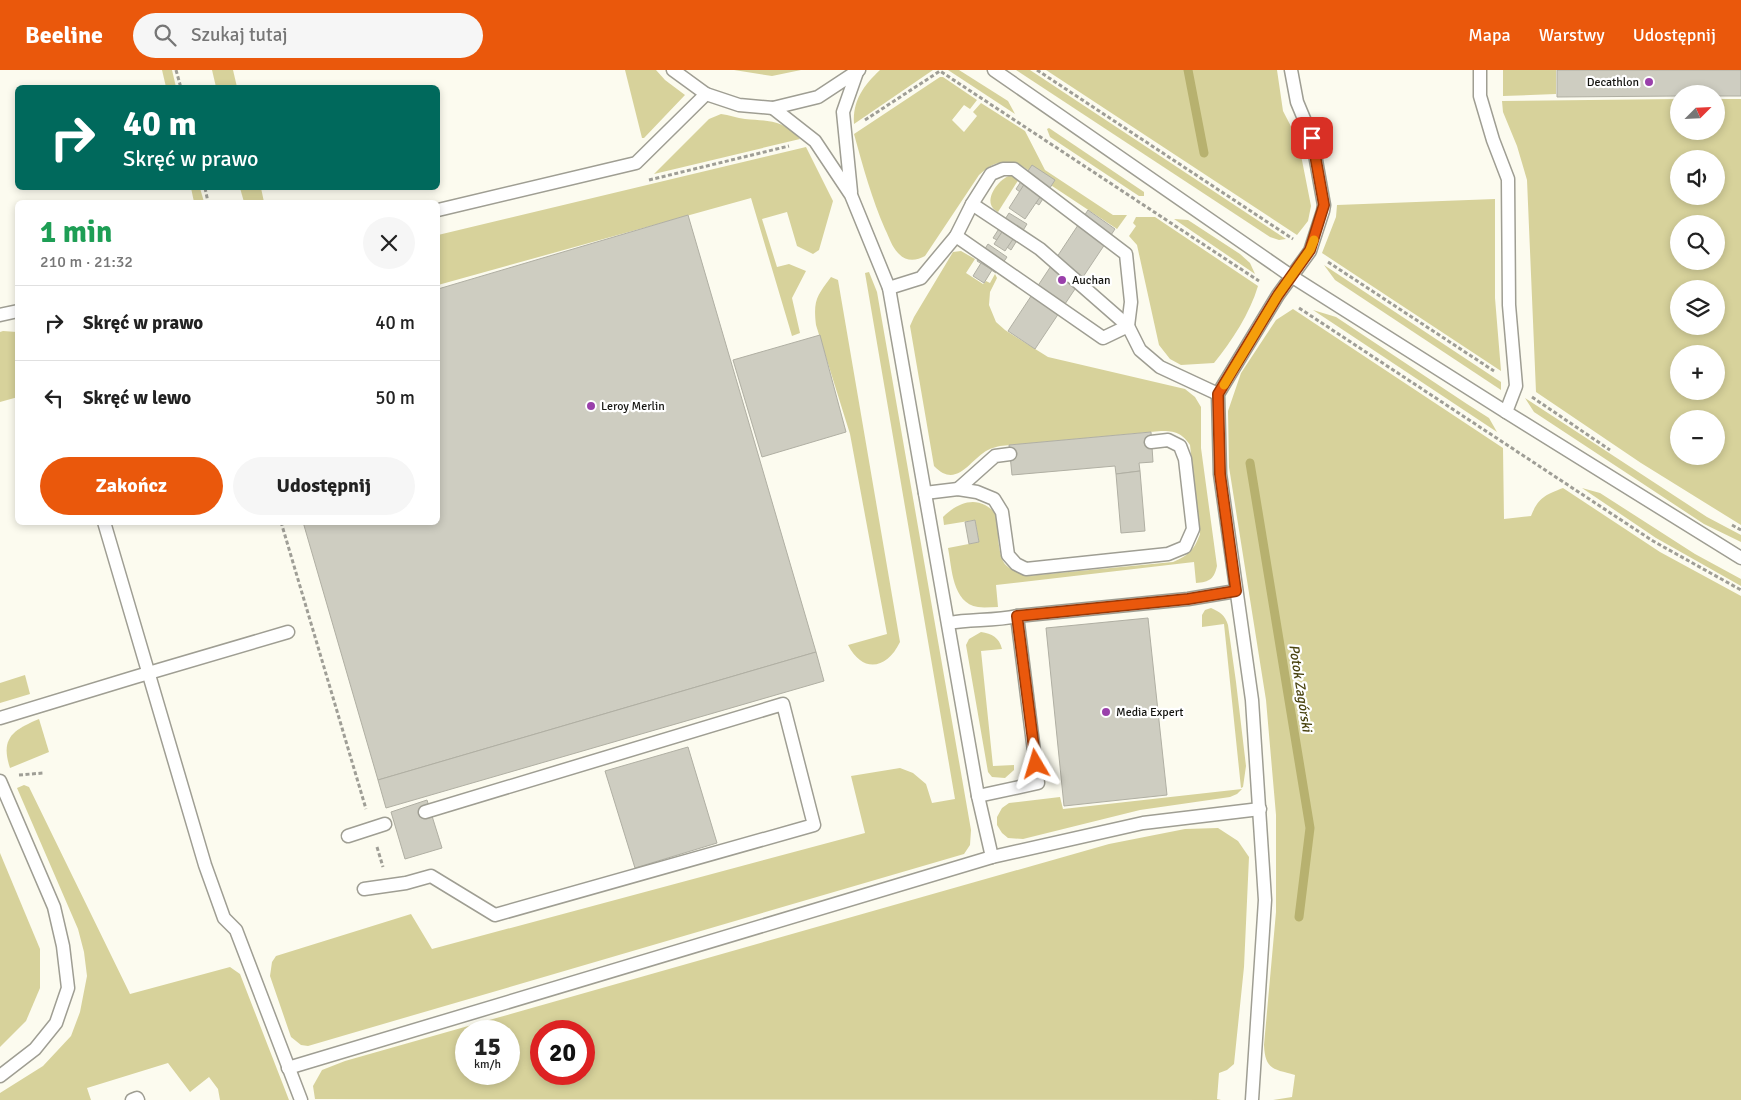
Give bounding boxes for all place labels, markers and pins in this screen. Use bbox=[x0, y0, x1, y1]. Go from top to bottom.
place label: Decathlon bbox=[1587, 75, 1639, 90]
marker: Decathlon bbox=[1643, 76, 1655, 88]
pin bbox=[1291, 117, 1333, 159]
place label: Auchan bbox=[1072, 273, 1111, 288]
marker: Auchan bbox=[1056, 274, 1068, 286]
place label: Leroy Merlin bbox=[601, 399, 665, 414]
marker: Leroy Merlin bbox=[585, 400, 597, 412]
place label: Media Expert bbox=[1116, 705, 1184, 720]
marker: Media Expert bbox=[1100, 706, 1112, 718]

